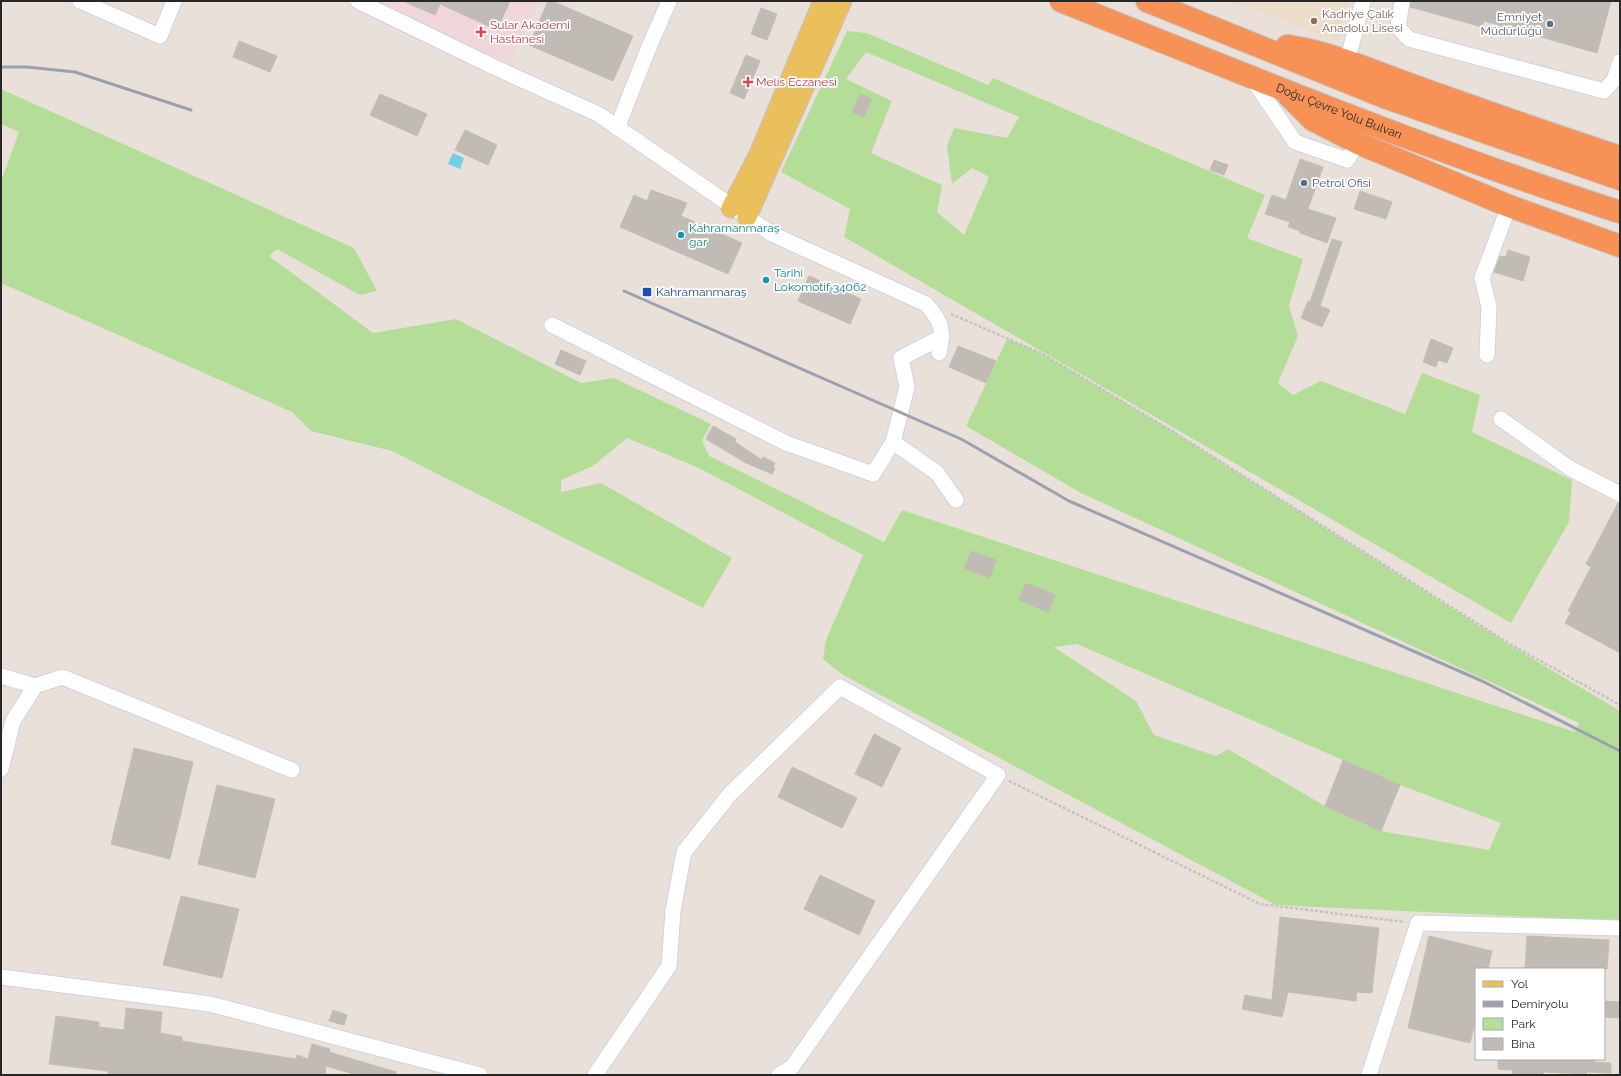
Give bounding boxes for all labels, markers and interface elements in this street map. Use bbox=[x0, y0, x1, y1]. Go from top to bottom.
place label: Kadriye Çalık Anadolu Lisesi bbox=[1322, 7, 1403, 35]
place label: Emniyet Müdürlüğü bbox=[1481, 10, 1542, 38]
marker: Kadriye Çalık Anadolu Lisesi bbox=[1309, 16, 1319, 26]
place label: Sular Akademi Hastanesi bbox=[490, 18, 570, 46]
marker: Emniyet Müdürlüğü bbox=[1545, 19, 1555, 29]
marker: Sular Akademi Hastanesi bbox=[475, 26, 487, 38]
place label: Melis Eczanesi bbox=[756, 75, 837, 89]
marker: Melis Eczanesi bbox=[743, 77, 753, 87]
street label: Doğu Çevre Yolu Bulvarı bbox=[1274, 81, 1404, 142]
place label: Petrol Ofisi bbox=[1312, 176, 1371, 190]
marker: Petrol Ofisi bbox=[1299, 178, 1309, 188]
place label: Kahramanmaraş gar bbox=[689, 221, 780, 249]
marker: Kahramanmaraş gar bbox=[676, 230, 686, 240]
place label: Tarihi Lokomotif 34062 bbox=[774, 266, 866, 294]
marker: Tarihi Lokomotif 34062 bbox=[761, 275, 771, 285]
place label: Kahramanmaraş bbox=[656, 285, 747, 299]
marker: Kahramanmaraş bbox=[641, 286, 653, 298]
legend bbox=[1475, 968, 1605, 1060]
text: Yol bbox=[1511, 977, 1529, 991]
text: Demiryolu bbox=[1511, 997, 1568, 1011]
text: Park bbox=[1511, 1017, 1536, 1031]
text: Bina bbox=[1511, 1037, 1535, 1051]

